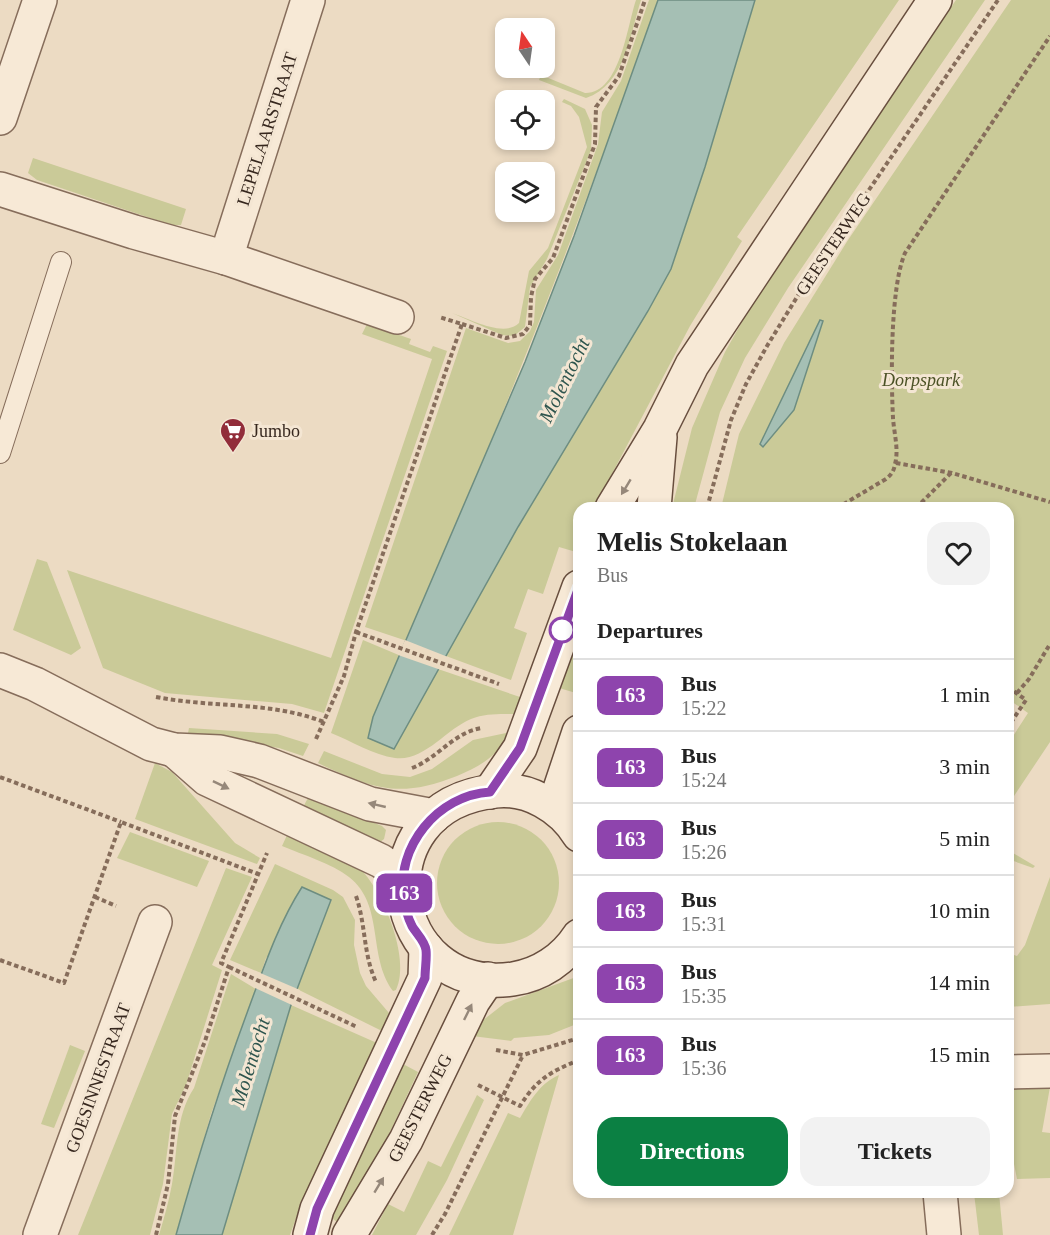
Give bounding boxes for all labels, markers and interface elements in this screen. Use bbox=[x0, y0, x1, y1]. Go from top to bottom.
north arrow bbox=[495, 18, 555, 78]
map controls bbox=[495, 18, 555, 222]
street label: LEPELAARSTRAAT bbox=[233, 50, 301, 208]
button: locate bbox=[495, 90, 555, 150]
button: layers bbox=[495, 162, 555, 222]
street label: GEESTERWEG bbox=[791, 189, 875, 299]
water label: Molentocht bbox=[534, 334, 594, 427]
park label: Dorpspark bbox=[881, 370, 961, 390]
supermarket icon: Jumbo bbox=[218, 416, 248, 454]
place label: Jumbo bbox=[252, 421, 300, 441]
one-way arrow bbox=[620, 479, 631, 495]
button: heart bbox=[927, 522, 990, 585]
text: Melis Stokelaan bbox=[597, 526, 788, 557]
text: Bus bbox=[597, 564, 628, 586]
unlabelled marker bbox=[549, 617, 575, 643]
text: Departures bbox=[597, 618, 703, 643]
text: Bus bbox=[681, 671, 716, 696]
text: 1 min bbox=[939, 682, 990, 707]
text: 163 bbox=[614, 683, 646, 707]
text: 15:22 bbox=[681, 697, 727, 719]
text: Bus bbox=[681, 743, 716, 768]
text: 3 min bbox=[939, 754, 990, 779]
text: 163 bbox=[614, 755, 646, 779]
text: 15:24 bbox=[681, 769, 727, 791]
one-way arrow bbox=[212, 780, 229, 789]
one-way arrow bbox=[367, 800, 386, 809]
text: Bus bbox=[681, 815, 716, 840]
text: 5 min bbox=[939, 826, 990, 851]
text: 163 bbox=[614, 827, 646, 851]
text: 15:26 bbox=[681, 841, 727, 863]
line badge: 163 bbox=[370, 874, 438, 912]
text: 163 bbox=[388, 881, 420, 905]
text: Bus bbox=[681, 887, 716, 912]
text: 10 min bbox=[928, 898, 990, 923]
text: 163 bbox=[614, 899, 646, 923]
text: 15:31 bbox=[681, 913, 727, 935]
text: Bus bbox=[681, 959, 716, 984]
text: 14 min bbox=[928, 970, 990, 995]
text: 163 bbox=[614, 971, 646, 995]
text: 15:35 bbox=[681, 985, 727, 1007]
street label: GOESINNESTRAAT bbox=[62, 1000, 134, 1156]
one-way arrow bbox=[463, 1003, 472, 1020]
water label: Molentocht bbox=[226, 1015, 274, 1110]
text: Bus bbox=[681, 1031, 716, 1056]
text: 15 min bbox=[928, 1042, 990, 1067]
text: 163 bbox=[614, 1043, 646, 1067]
street label: GEESTERWEG bbox=[384, 1050, 456, 1166]
text: 15:36 bbox=[681, 1057, 727, 1079]
button: Directions bbox=[597, 1117, 788, 1186]
button: Tickets bbox=[800, 1117, 990, 1186]
one-way arrow bbox=[373, 1177, 384, 1193]

